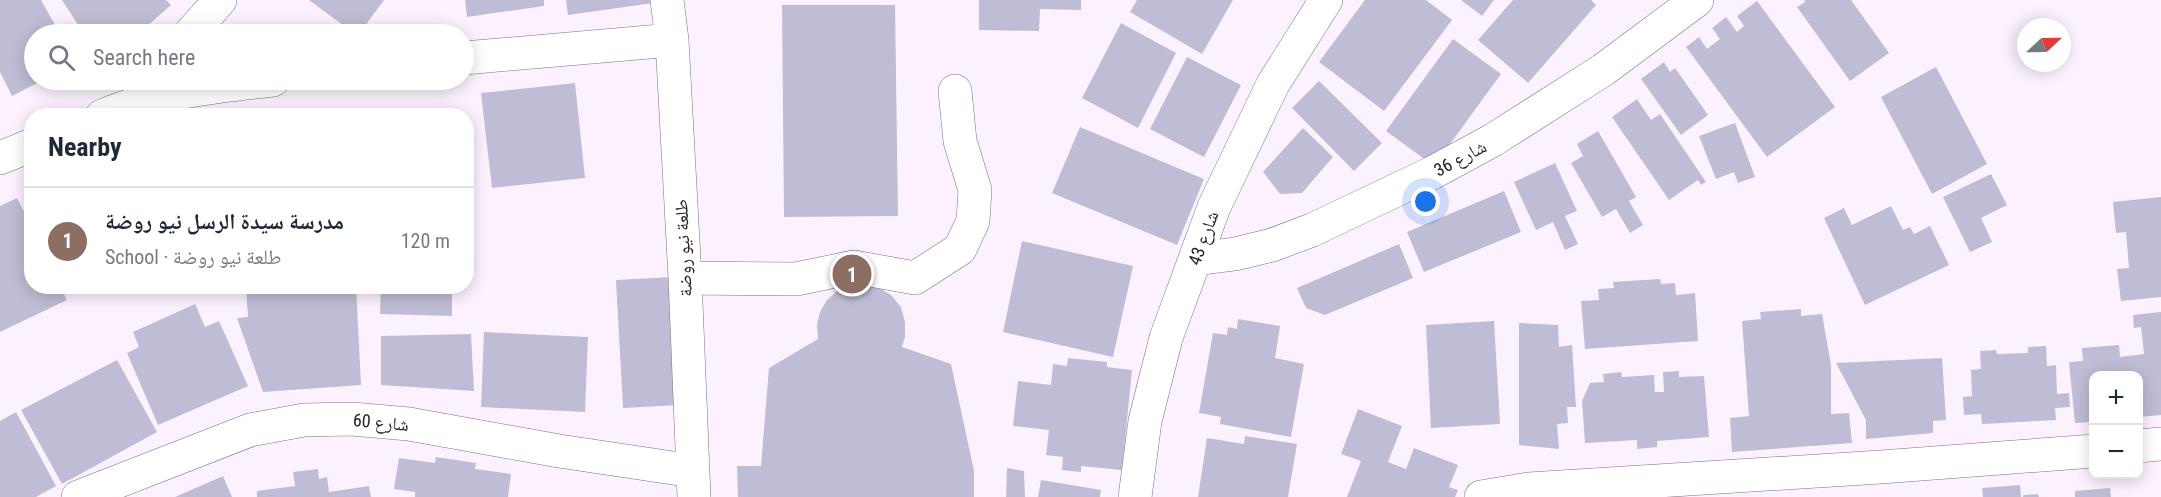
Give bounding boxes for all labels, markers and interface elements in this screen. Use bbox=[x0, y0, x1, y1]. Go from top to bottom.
north arrow bbox=[2017, 18, 2071, 72]
search box bbox=[24, 24, 474, 90]
icon: search bbox=[45, 41, 78, 74]
text: Search here bbox=[93, 45, 195, 70]
text: Nearby bbox=[48, 132, 122, 162]
street label: شارع 36 bbox=[1430, 136, 1490, 181]
your location bbox=[1411, 187, 1440, 216]
street label: طلعة نيو روضة bbox=[670, 199, 696, 297]
street label: شارع 43 bbox=[1184, 208, 1223, 268]
text: مدرسة سيدة الرسل نيو روضة bbox=[105, 209, 344, 234]
text: 1 bbox=[62, 229, 73, 253]
text: 120 m bbox=[401, 229, 450, 253]
text: School · طلعة نيو روضة bbox=[105, 245, 282, 269]
pin: 1 bbox=[832, 252, 872, 296]
map controls bbox=[2089, 371, 2143, 479]
button: + bbox=[2089, 371, 2143, 425]
street label: شارع 60 bbox=[352, 409, 410, 436]
button: − bbox=[2089, 425, 2143, 479]

